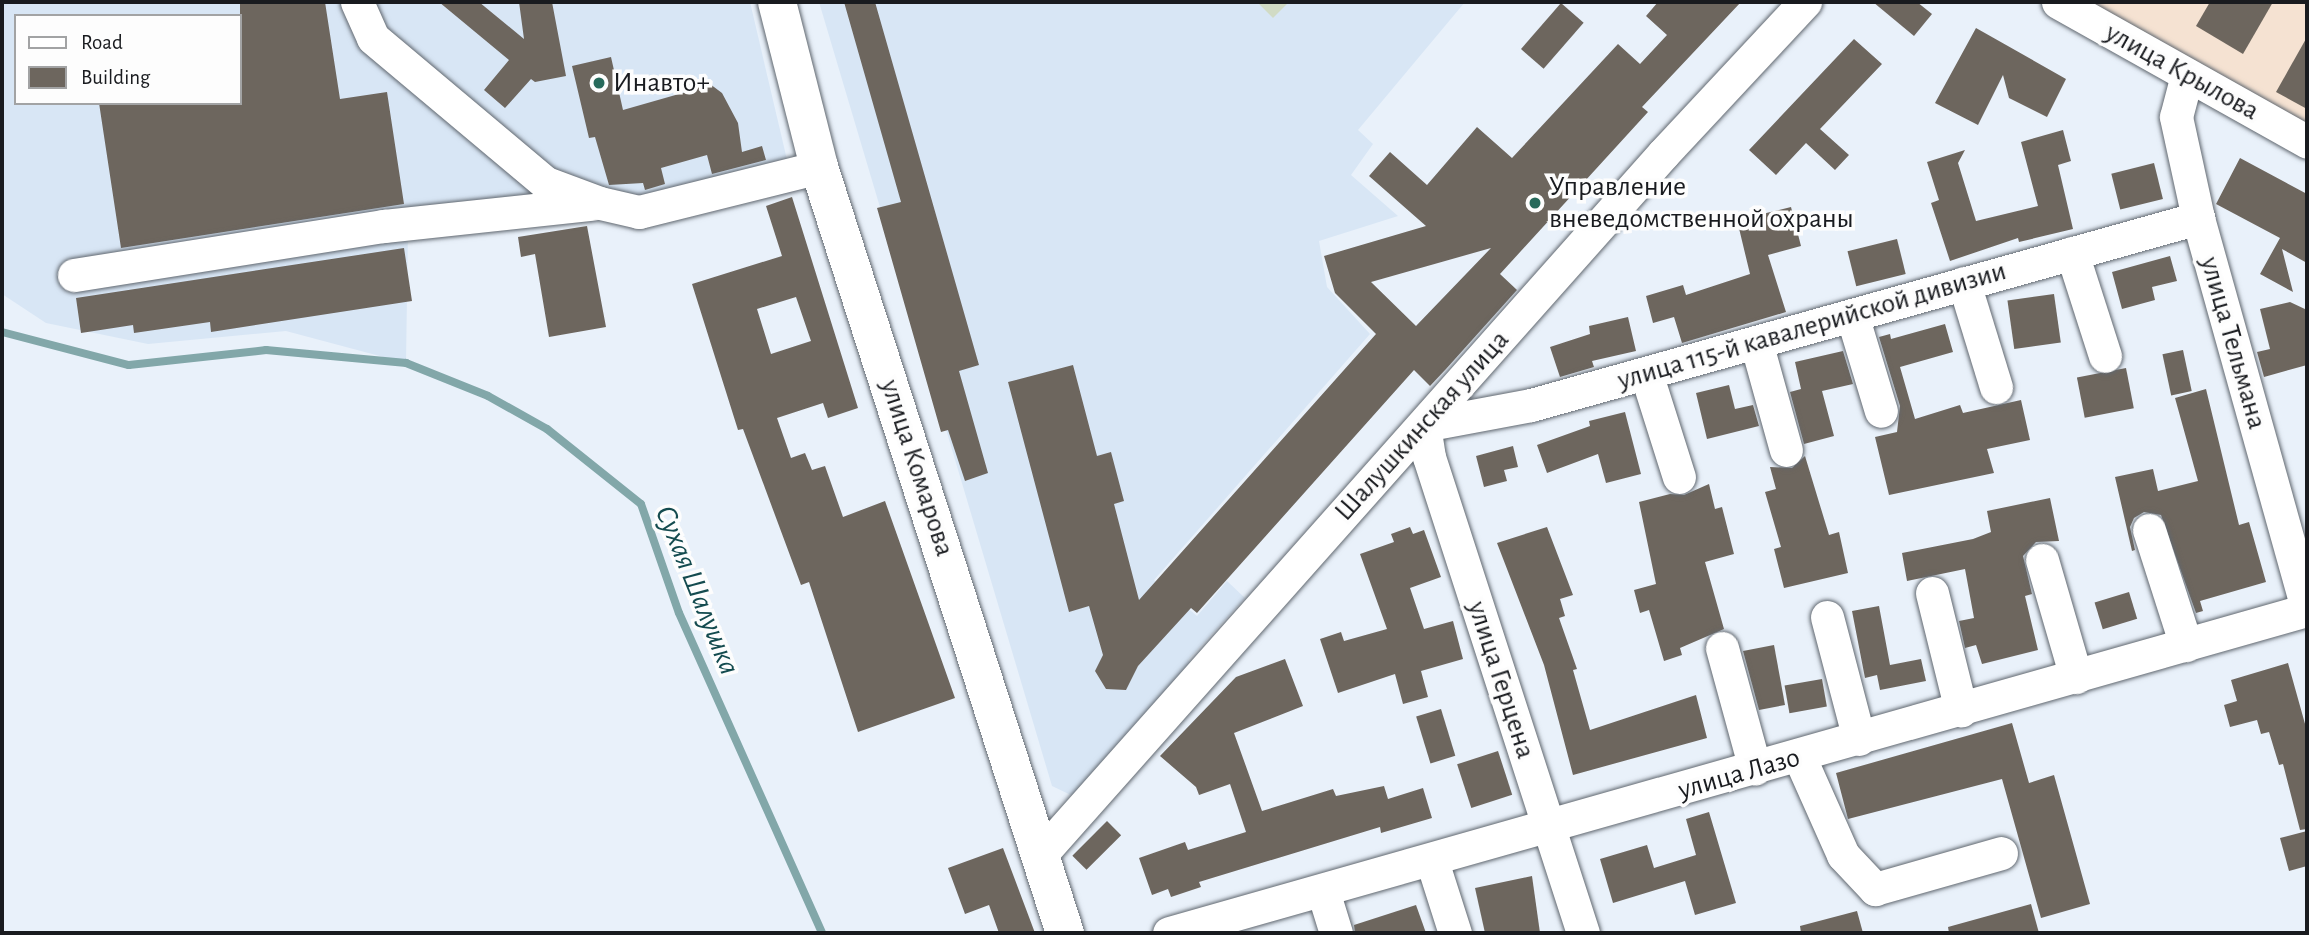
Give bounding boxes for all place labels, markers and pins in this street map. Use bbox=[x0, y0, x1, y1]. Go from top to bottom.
place label: Инавто+ bbox=[613, 66, 710, 100]
marker: Инавто+ bbox=[591, 75, 607, 91]
place label: Управление вневедомственной охраны bbox=[1549, 170, 1854, 236]
marker: Управление вневедомственной охраны bbox=[1527, 195, 1543, 211]

